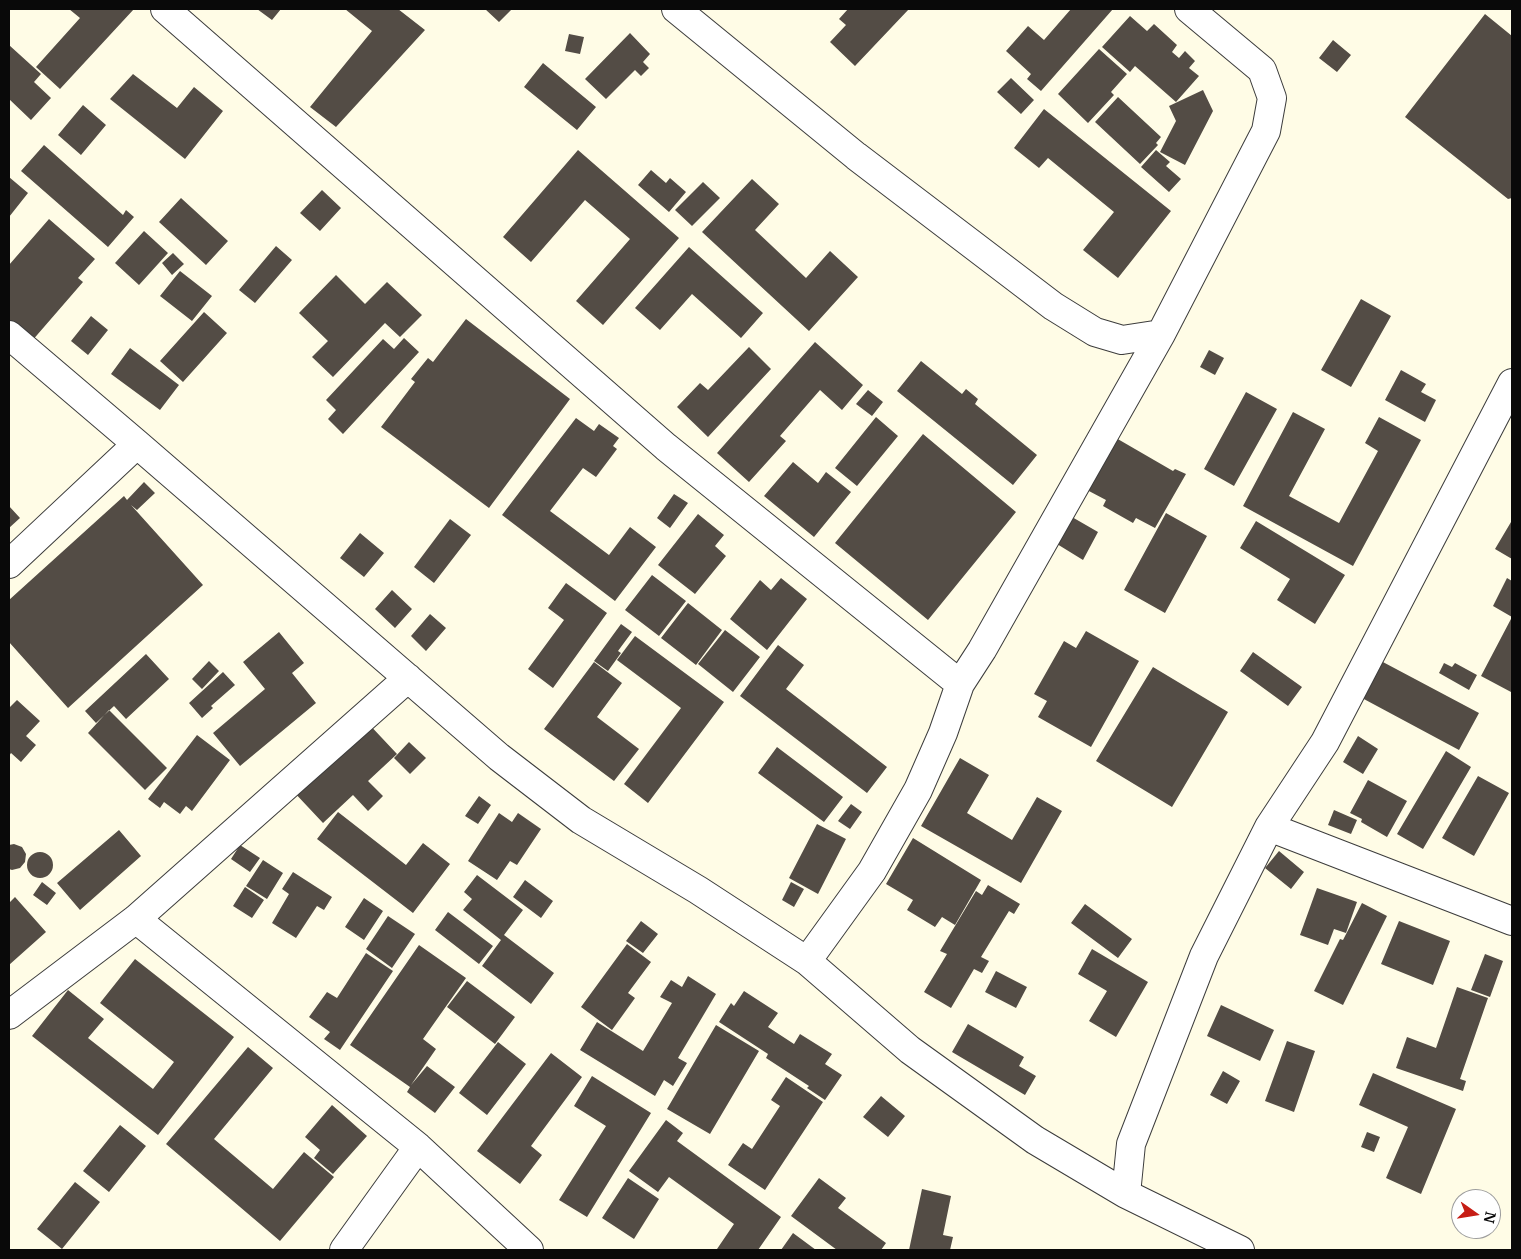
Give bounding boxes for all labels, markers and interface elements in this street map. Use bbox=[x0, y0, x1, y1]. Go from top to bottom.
north arrow bbox=[1451, 1189, 1501, 1239]
text: N bbox=[1480, 1210, 1500, 1225]

